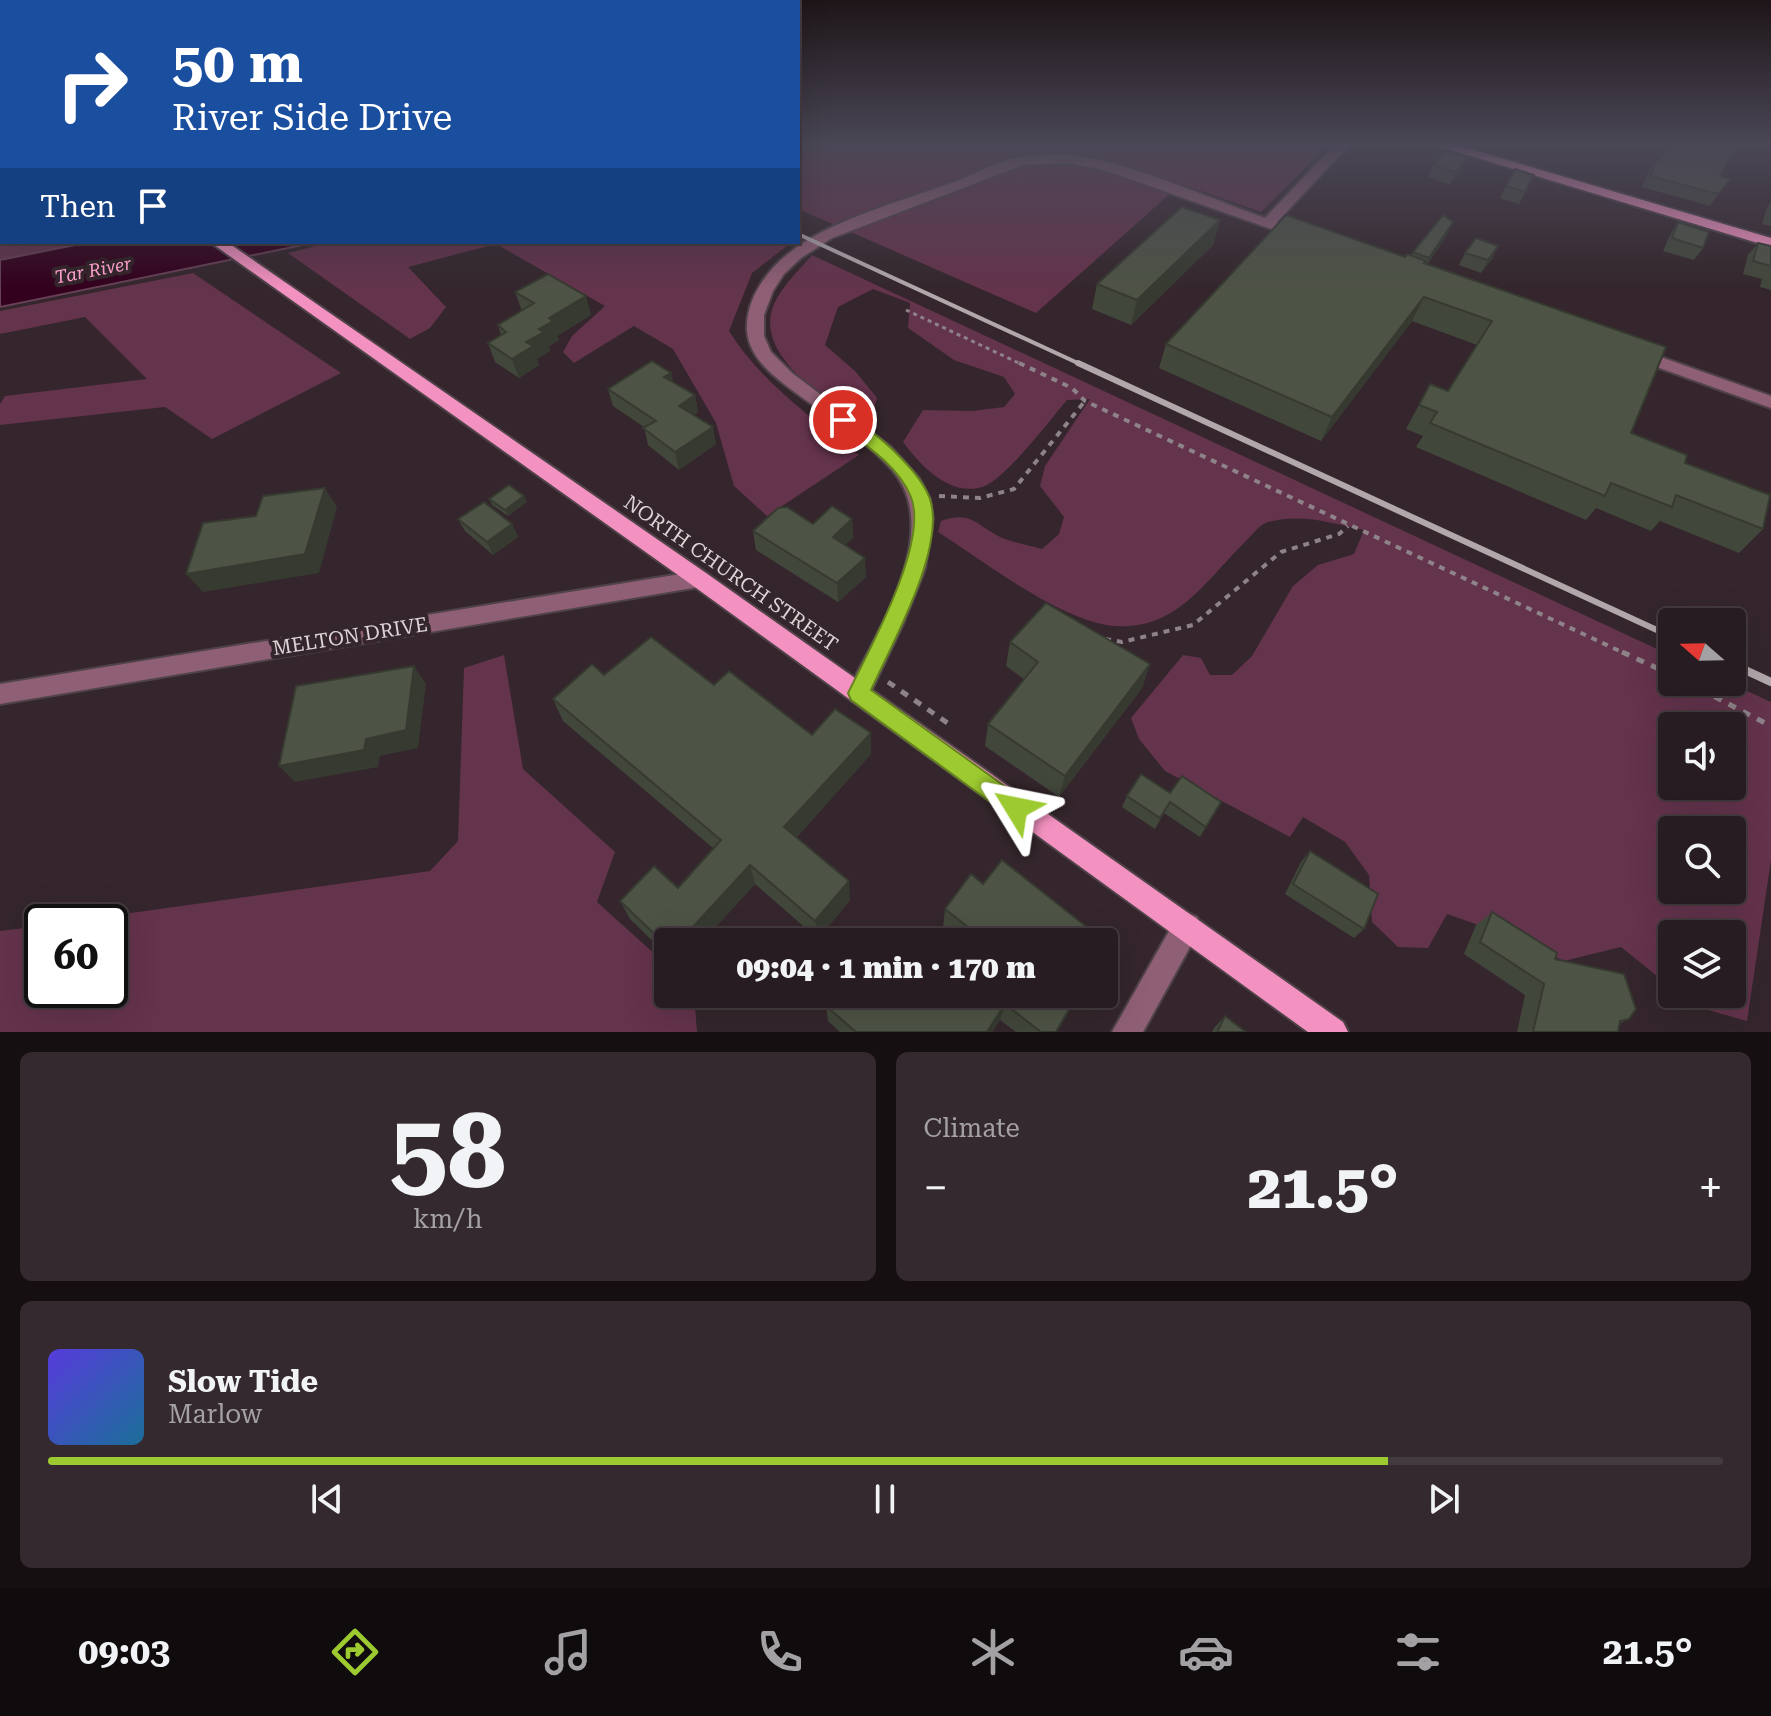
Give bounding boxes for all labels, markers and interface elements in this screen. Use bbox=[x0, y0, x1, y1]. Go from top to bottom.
text: 50 m bbox=[172, 30, 303, 96]
icon: right bbox=[40, 32, 144, 136]
text: River Side Drive bbox=[172, 97, 452, 139]
icon: arrive bbox=[131, 184, 175, 228]
text: Then bbox=[40, 189, 115, 224]
water label: Tar River bbox=[53, 252, 134, 288]
pin bbox=[809, 386, 877, 454]
icon: arrive bbox=[821, 398, 865, 442]
street label: NORTH CHURCH STREET bbox=[619, 490, 843, 656]
north arrow bbox=[1658, 608, 1746, 696]
map controls bbox=[1658, 608, 1746, 1008]
street label: MELTON DRIVE bbox=[271, 612, 429, 660]
button: sound bbox=[1658, 712, 1746, 800]
position arrow bbox=[974, 766, 1058, 850]
button: search bbox=[1658, 816, 1746, 904]
speed limit sign: 60 bbox=[24, 904, 128, 1008]
button: layers bbox=[1658, 920, 1746, 1008]
text: 09:04 · 1 min · 170 m bbox=[736, 950, 1036, 985]
text: 58 bbox=[390, 1091, 506, 1212]
text: Climate bbox=[924, 1113, 1020, 1143]
text: 21.5° bbox=[1248, 1152, 1399, 1223]
text: − bbox=[924, 1162, 948, 1214]
text: + bbox=[1698, 1162, 1723, 1214]
text: km/h bbox=[413, 1204, 483, 1234]
text: Slow Tide bbox=[168, 1364, 318, 1399]
text: Marlow bbox=[168, 1399, 262, 1429]
icon: previous bbox=[305, 1477, 349, 1521]
icon: pause bbox=[863, 1477, 907, 1521]
icon: next bbox=[1422, 1477, 1466, 1521]
icon: directions bbox=[327, 1624, 383, 1680]
icon: music bbox=[540, 1624, 596, 1680]
icon: phone bbox=[752, 1624, 808, 1680]
icon: climate bbox=[965, 1624, 1021, 1680]
icon: car bbox=[1178, 1624, 1234, 1680]
icon: filters bbox=[1390, 1624, 1446, 1680]
text: 09:03 bbox=[78, 1631, 170, 1673]
text: 21.5° bbox=[1603, 1631, 1693, 1673]

